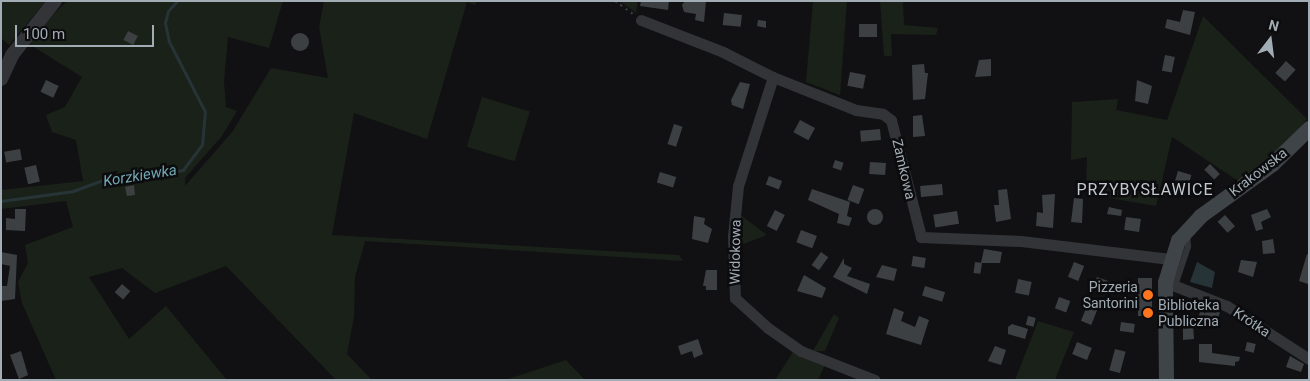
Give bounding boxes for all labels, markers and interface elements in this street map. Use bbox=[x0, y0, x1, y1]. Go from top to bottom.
scale bar bbox=[18, 15, 156, 47]
north arrow bbox=[1245, 15, 1295, 65]
text: N bbox=[1267, 17, 1281, 35]
text: 100 m bbox=[23, 25, 65, 43]
street label: Zamkowa bbox=[889, 137, 919, 201]
street label: Krakowska bbox=[1226, 144, 1290, 200]
water label: Korzkiewka bbox=[102, 161, 178, 191]
district label: PRZYBYSŁAWICE bbox=[1075, 180, 1215, 200]
street label: Widokowa bbox=[726, 219, 744, 285]
place label: Pizzeria Santorini bbox=[1083, 279, 1138, 312]
marker: Pizzeria Santorini bbox=[1142, 289, 1154, 301]
place label: Biblioteka Publiczna bbox=[1158, 297, 1219, 330]
street label: Krótka bbox=[1230, 304, 1274, 340]
marker: Biblioteka Publiczna bbox=[1142, 307, 1154, 319]

